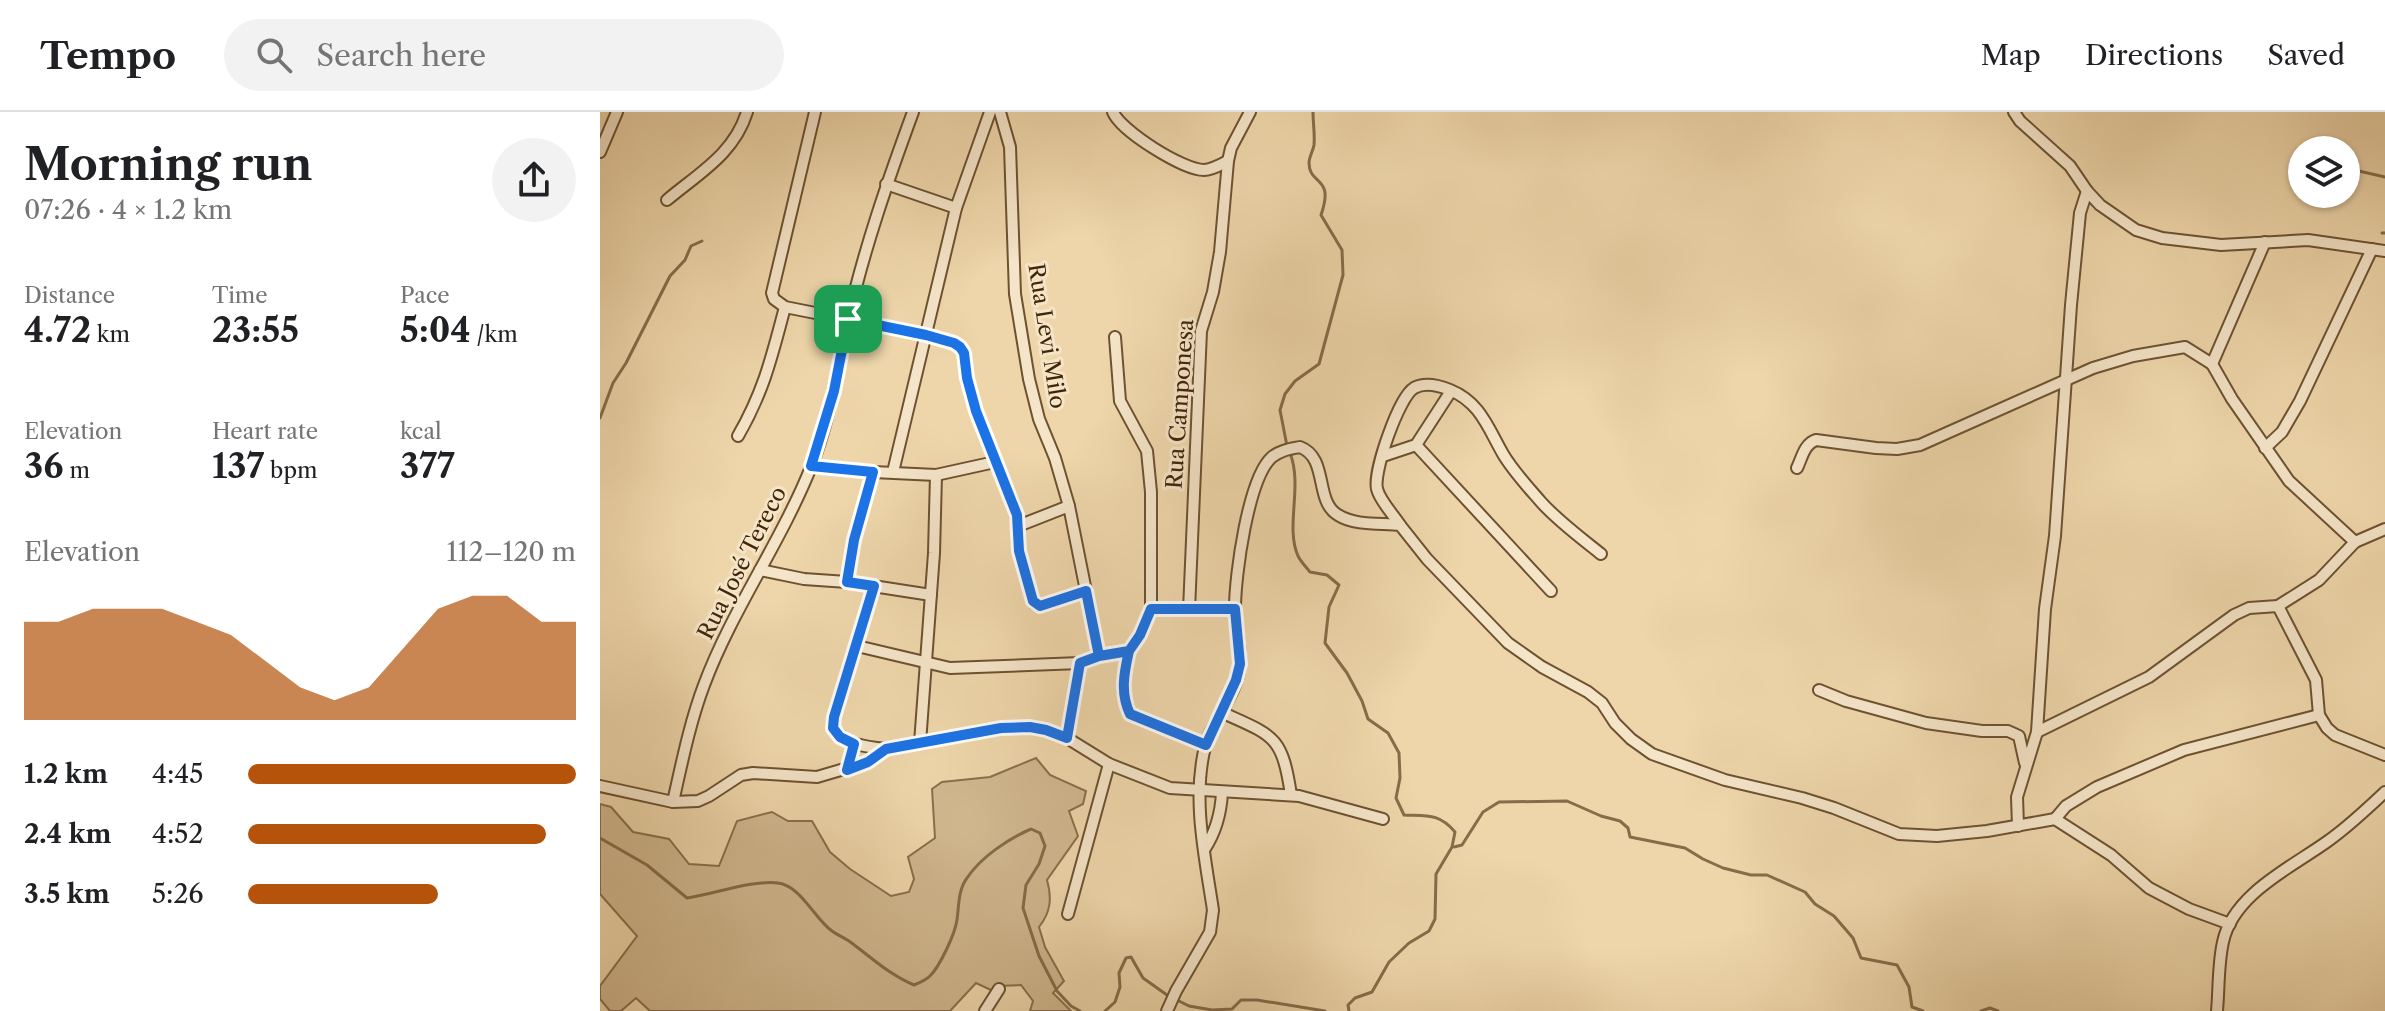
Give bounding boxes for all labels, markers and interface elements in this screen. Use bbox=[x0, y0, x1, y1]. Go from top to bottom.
search box bbox=[224, 19, 784, 91]
text: Tempo bbox=[40, 32, 176, 79]
icon: search bbox=[252, 33, 296, 77]
text: Search here bbox=[316, 37, 486, 74]
text: Map bbox=[1981, 38, 2041, 72]
text: Directions bbox=[2085, 38, 2223, 72]
text: Saved bbox=[2267, 38, 2345, 72]
map controls bbox=[2288, 136, 2360, 208]
button: layers bbox=[2288, 136, 2360, 208]
text: Morning run bbox=[24, 137, 313, 191]
button: share bbox=[492, 138, 576, 222]
text: 07:26 · 4 × 1.2 km bbox=[24, 194, 232, 226]
street label: Rua Levi Milo bbox=[1022, 262, 1072, 410]
text: Distance bbox=[24, 282, 115, 309]
text: Time bbox=[212, 282, 268, 309]
text: Pace bbox=[400, 282, 450, 309]
pin bbox=[814, 285, 882, 353]
icon: arrive bbox=[826, 297, 870, 341]
text: 4.72 bbox=[24, 309, 91, 351]
text: 23:55 bbox=[212, 309, 299, 351]
text: 5:04 bbox=[400, 309, 471, 351]
street label: Rua Camponesa bbox=[1161, 318, 1199, 490]
text: km bbox=[91, 321, 130, 348]
text: /km bbox=[471, 321, 518, 348]
text: Elevation bbox=[24, 418, 122, 445]
text: Heart rate bbox=[212, 418, 318, 445]
text: kcal bbox=[400, 418, 442, 445]
text: 36 bbox=[24, 445, 64, 487]
text: 137 bbox=[212, 445, 264, 487]
text: 377 bbox=[400, 445, 455, 487]
text: m bbox=[64, 457, 90, 484]
text: bpm bbox=[264, 457, 317, 484]
street label: Rua José Tereco bbox=[692, 482, 792, 644]
text: Elevation bbox=[24, 536, 140, 568]
text: 112–120 m bbox=[447, 536, 576, 568]
text: 1.2 km bbox=[24, 758, 108, 790]
text: 4:45 bbox=[152, 758, 203, 790]
text: 2.4 km bbox=[24, 818, 112, 850]
text: 4:52 bbox=[152, 818, 203, 850]
text: 3.5 km bbox=[24, 878, 110, 910]
text: 5:26 bbox=[152, 878, 204, 910]

